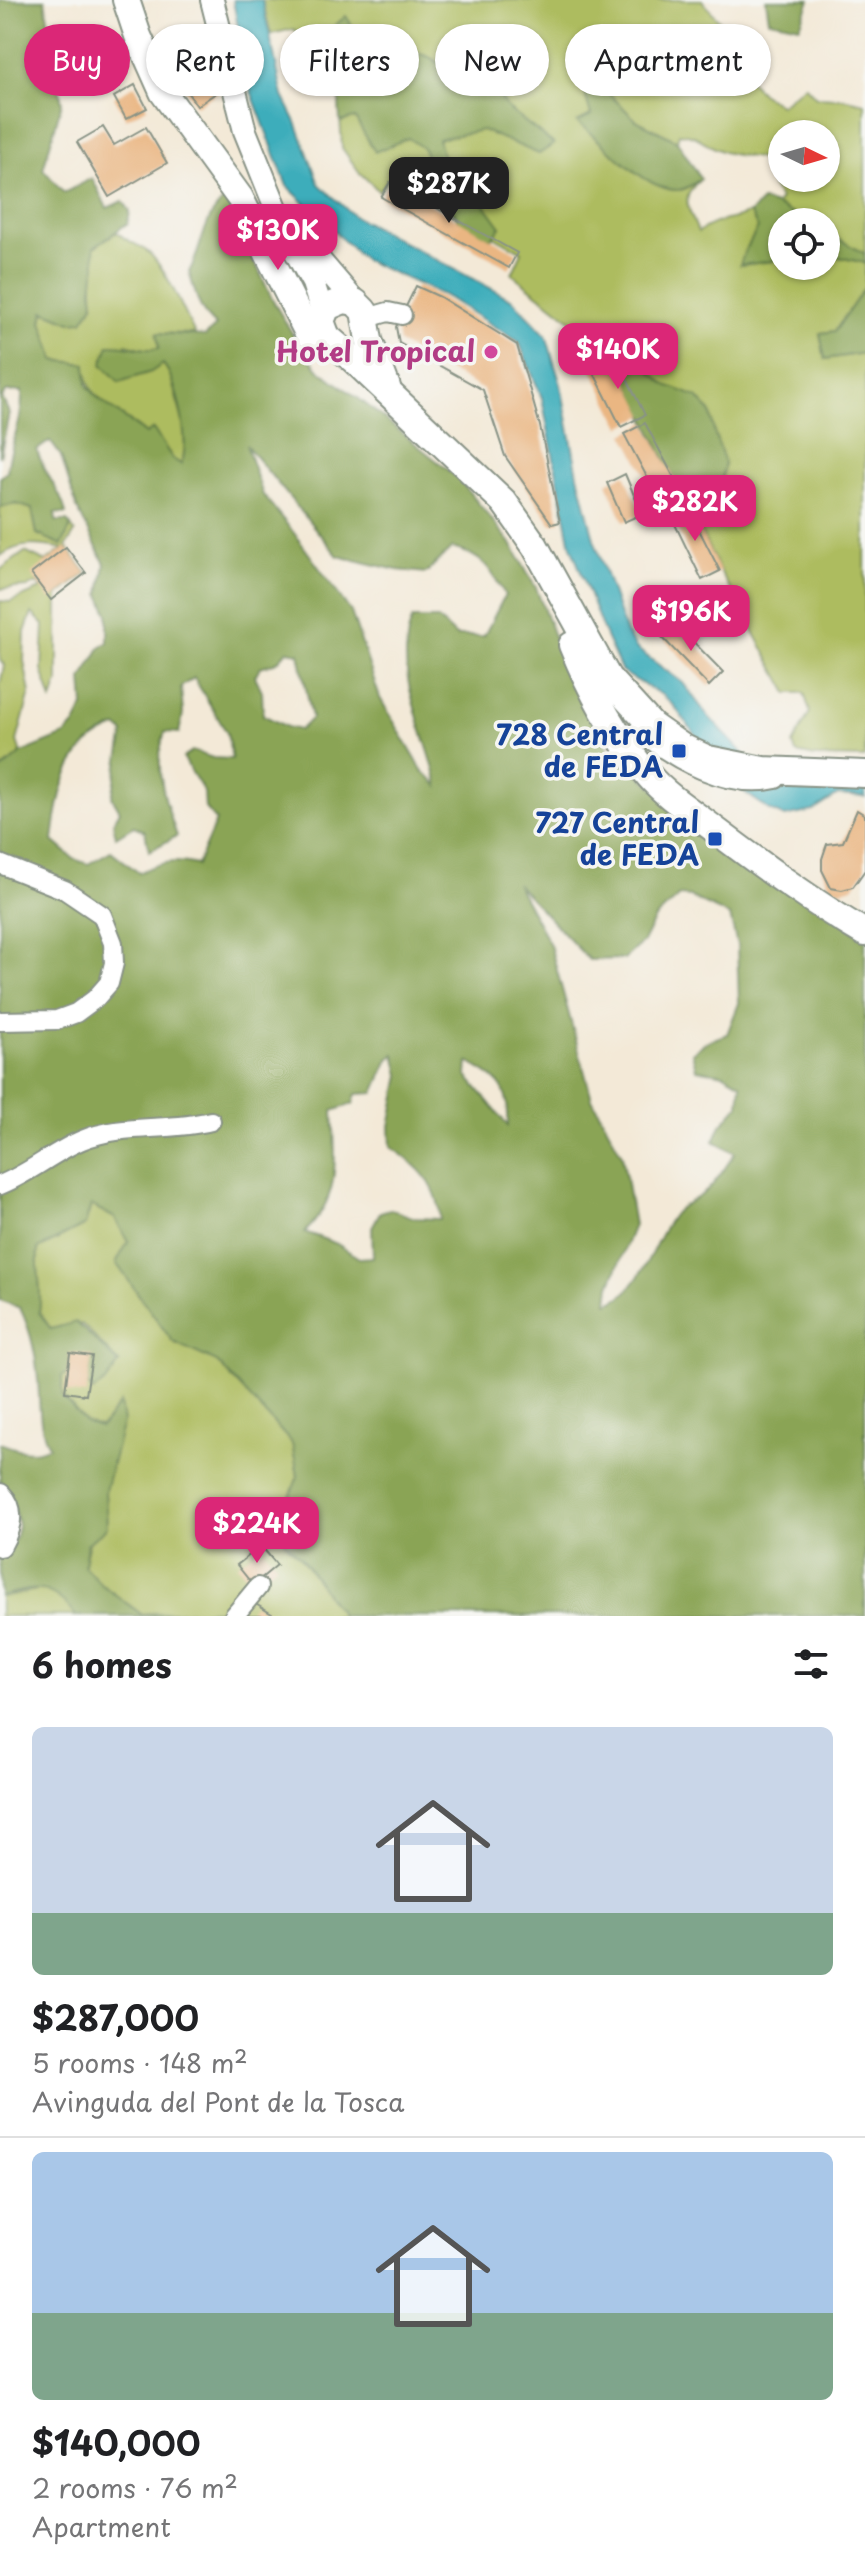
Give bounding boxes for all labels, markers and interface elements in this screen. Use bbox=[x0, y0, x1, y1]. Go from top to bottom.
chip: Buy bbox=[24, 24, 130, 96]
chip: Rent bbox=[146, 24, 264, 96]
chip: Filters bbox=[280, 24, 419, 96]
chip: New bbox=[435, 24, 549, 96]
chip: Apartment bbox=[565, 24, 771, 96]
north arrow bbox=[768, 120, 840, 192]
map controls bbox=[768, 120, 840, 280]
pin: $287K bbox=[393, 157, 505, 225]
text: $287K bbox=[407, 163, 491, 202]
pin: $130K bbox=[222, 204, 334, 272]
button: locate bbox=[768, 208, 840, 280]
text: $130K bbox=[236, 210, 320, 249]
pin: $140K bbox=[562, 323, 674, 391]
place label: Hotel Tropical bbox=[276, 329, 475, 372]
text: $140K bbox=[576, 329, 660, 368]
marker: Hotel Tropical bbox=[482, 343, 500, 361]
pin: $282K bbox=[639, 475, 751, 543]
text: $282K bbox=[652, 481, 738, 520]
pin: $196K bbox=[635, 585, 747, 653]
text: $196K bbox=[651, 591, 731, 630]
place label: 728 Central de FEDA bbox=[496, 712, 663, 787]
marker: 728 Central de FEDA bbox=[670, 742, 688, 760]
place label: 727 Central de FEDA bbox=[535, 800, 699, 875]
marker: 727 Central de FEDA bbox=[706, 830, 724, 848]
pin: $224K bbox=[201, 1497, 313, 1565]
text: $224K bbox=[213, 1503, 301, 1542]
text: 6 homes bbox=[32, 1638, 172, 1690]
icon: filters bbox=[789, 1642, 833, 1686]
icon: home bbox=[361, 1779, 505, 1923]
text: $287,000 bbox=[32, 1991, 199, 2043]
text: 5 rooms · 148 m² bbox=[32, 2043, 248, 2082]
text: Avinguda del Pont de la Tosca bbox=[32, 2082, 404, 2121]
icon: home bbox=[361, 2204, 505, 2348]
text: $140,000 bbox=[32, 2416, 201, 2468]
text: 2 rooms · 76 m² bbox=[32, 2468, 238, 2507]
text: Apartment bbox=[32, 2507, 171, 2546]

